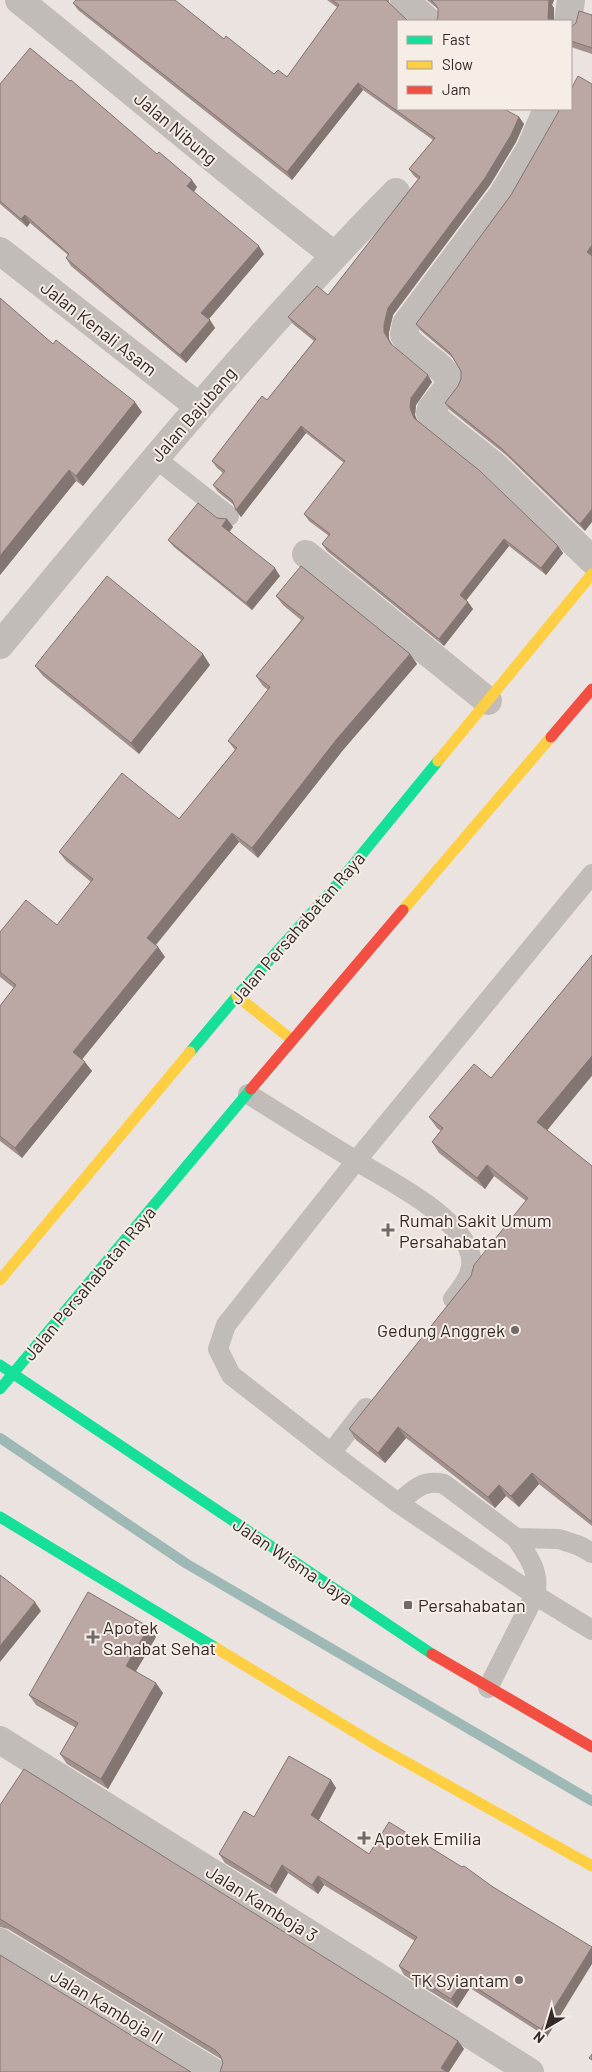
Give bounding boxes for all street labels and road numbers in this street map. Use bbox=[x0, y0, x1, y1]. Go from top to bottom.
street label: Jalan Nibung bbox=[130, 87, 222, 169]
street label: Jalan Kenali Asam bbox=[36, 276, 162, 380]
street label: Jalan Bajubang bbox=[146, 362, 240, 466]
street label: Jalan Persahabatan Raya bbox=[225, 847, 369, 1009]
street label: Jalan Persahabatan Raya bbox=[18, 1201, 160, 1365]
street label: Jalan Wisma Jaya bbox=[229, 1513, 357, 1609]
street label: Jalan Kamboja 3 bbox=[202, 1860, 322, 1946]
street label: Jalan Kamboja II bbox=[47, 1964, 167, 2048]

